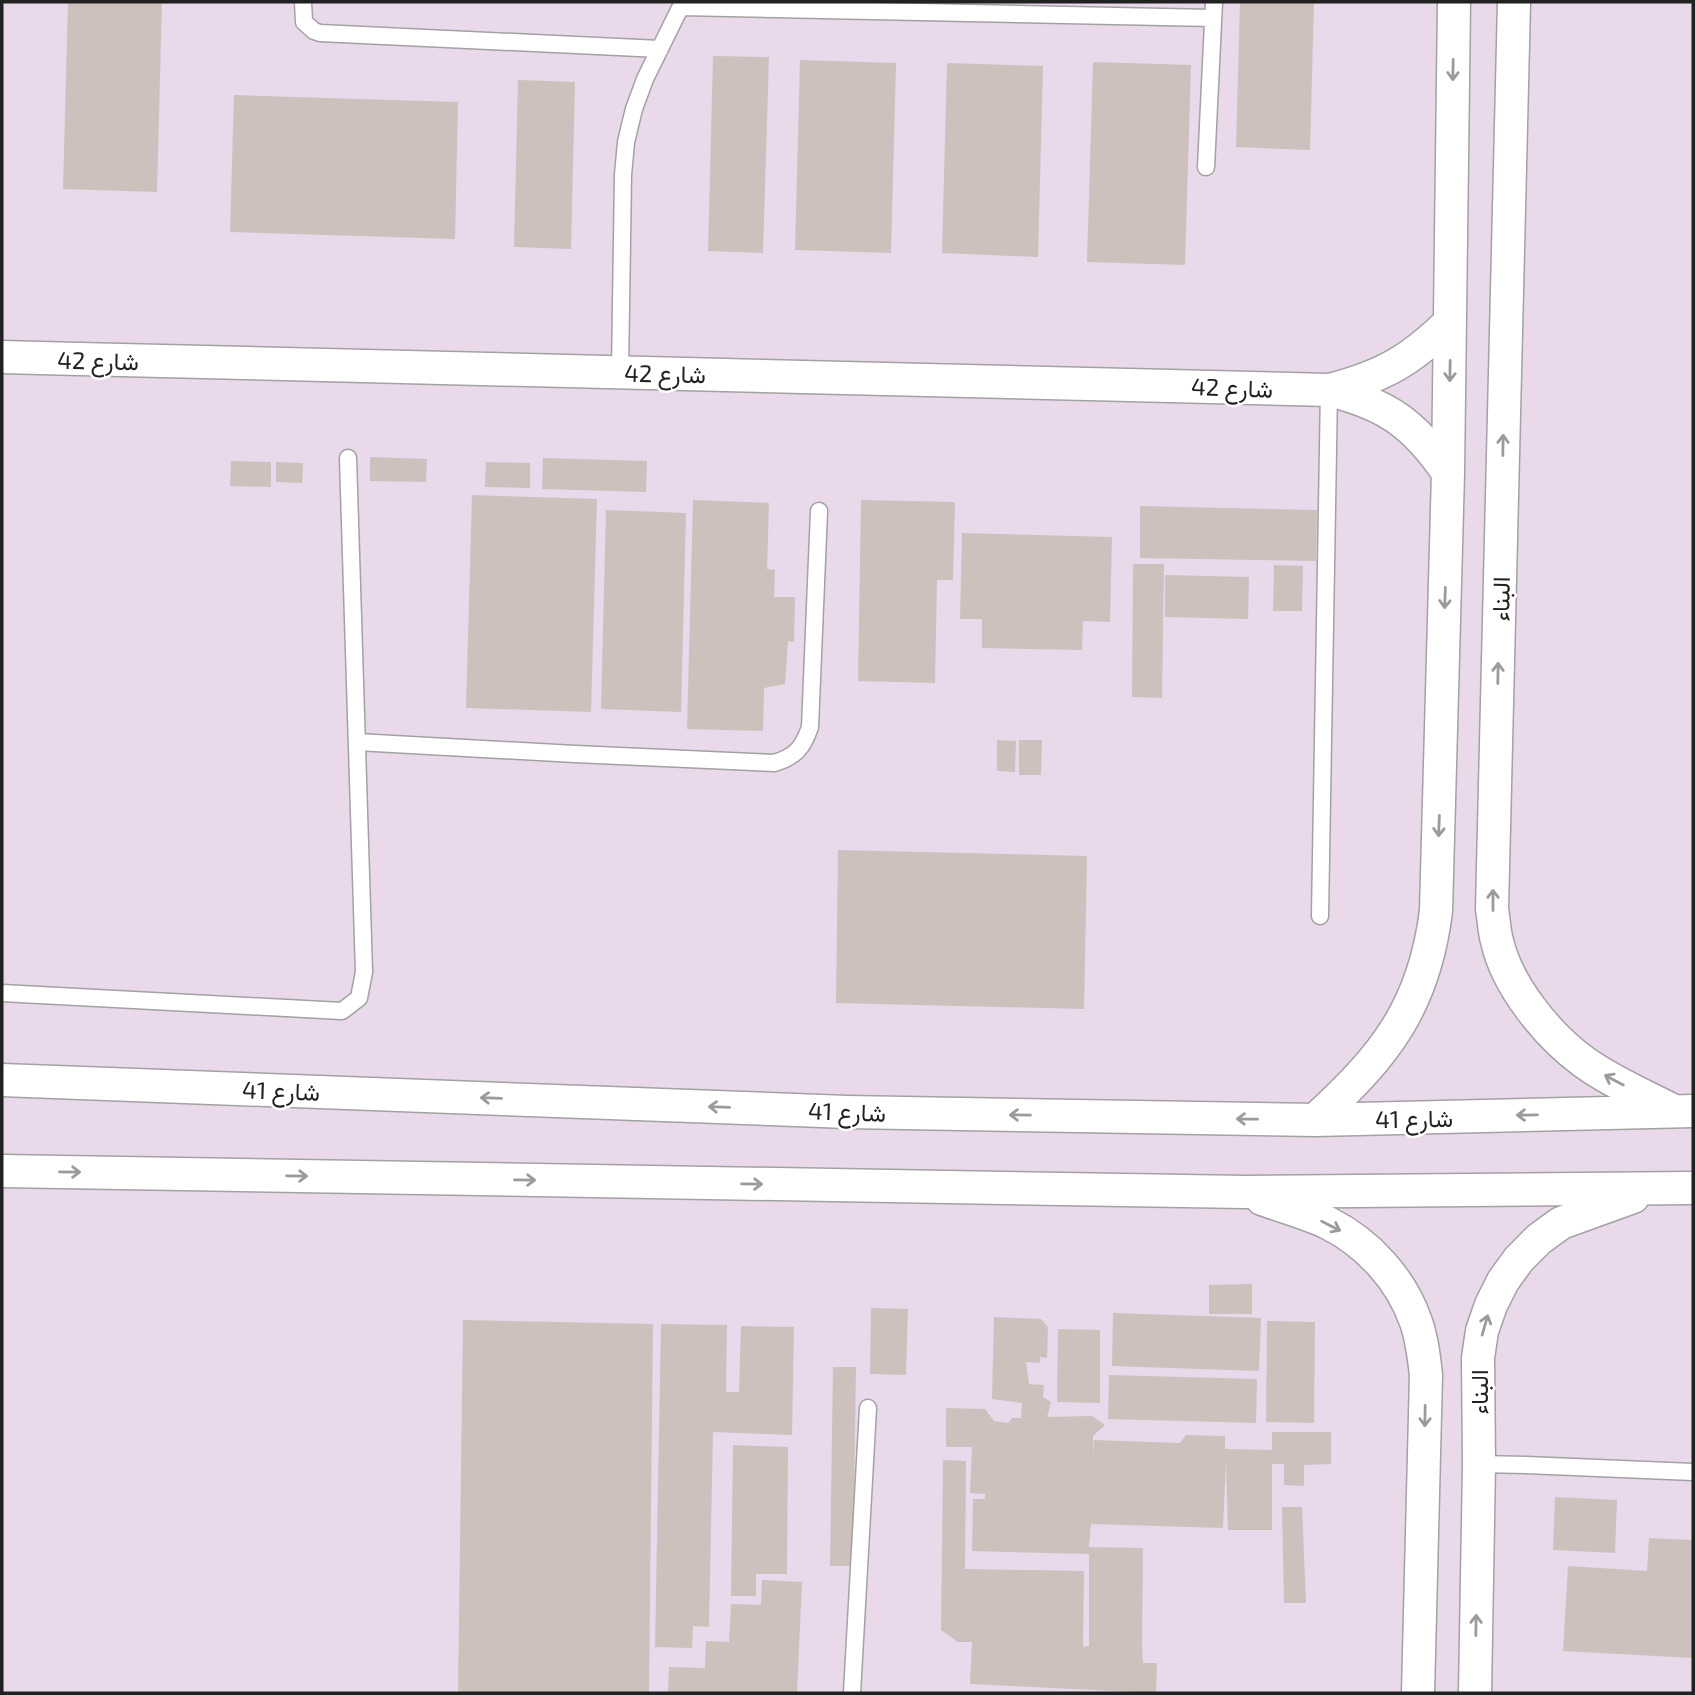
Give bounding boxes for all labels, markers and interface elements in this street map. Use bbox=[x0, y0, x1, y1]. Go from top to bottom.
one-way arrow bbox=[1446, 58, 1460, 81]
street label: شارع 42 bbox=[57, 345, 139, 378]
street label: شارع 42 bbox=[624, 358, 706, 391]
one-way arrow bbox=[1443, 359, 1456, 382]
street label: شارع 42 bbox=[1190, 371, 1273, 406]
one-way arrow bbox=[1497, 434, 1510, 457]
street label: البناء bbox=[1485, 576, 1516, 622]
one-way arrow bbox=[1438, 587, 1451, 610]
one-way arrow bbox=[1491, 662, 1505, 685]
one-way arrow bbox=[1432, 814, 1445, 837]
one-way arrow bbox=[1486, 889, 1500, 912]
one-way arrow bbox=[1604, 1073, 1624, 1087]
street label: شارع 41 bbox=[241, 1074, 320, 1109]
one-way arrow bbox=[480, 1092, 503, 1105]
street label: شارع 41 bbox=[807, 1095, 886, 1130]
one-way arrow bbox=[708, 1101, 731, 1114]
street label: شارع 41 bbox=[1375, 1103, 1453, 1136]
one-way arrow bbox=[1008, 1108, 1031, 1122]
one-way arrow bbox=[1516, 1108, 1539, 1122]
one-way arrow bbox=[1236, 1112, 1259, 1126]
one-way arrow bbox=[58, 1165, 81, 1179]
one-way arrow bbox=[286, 1169, 309, 1183]
one-way arrow bbox=[513, 1173, 536, 1187]
one-way arrow bbox=[741, 1177, 764, 1190]
one-way arrow bbox=[1320, 1219, 1341, 1233]
one-way arrow bbox=[1479, 1314, 1492, 1337]
street label: البناء bbox=[1464, 1370, 1494, 1414]
one-way arrow bbox=[1418, 1405, 1432, 1428]
one-way arrow bbox=[1469, 1614, 1483, 1637]

